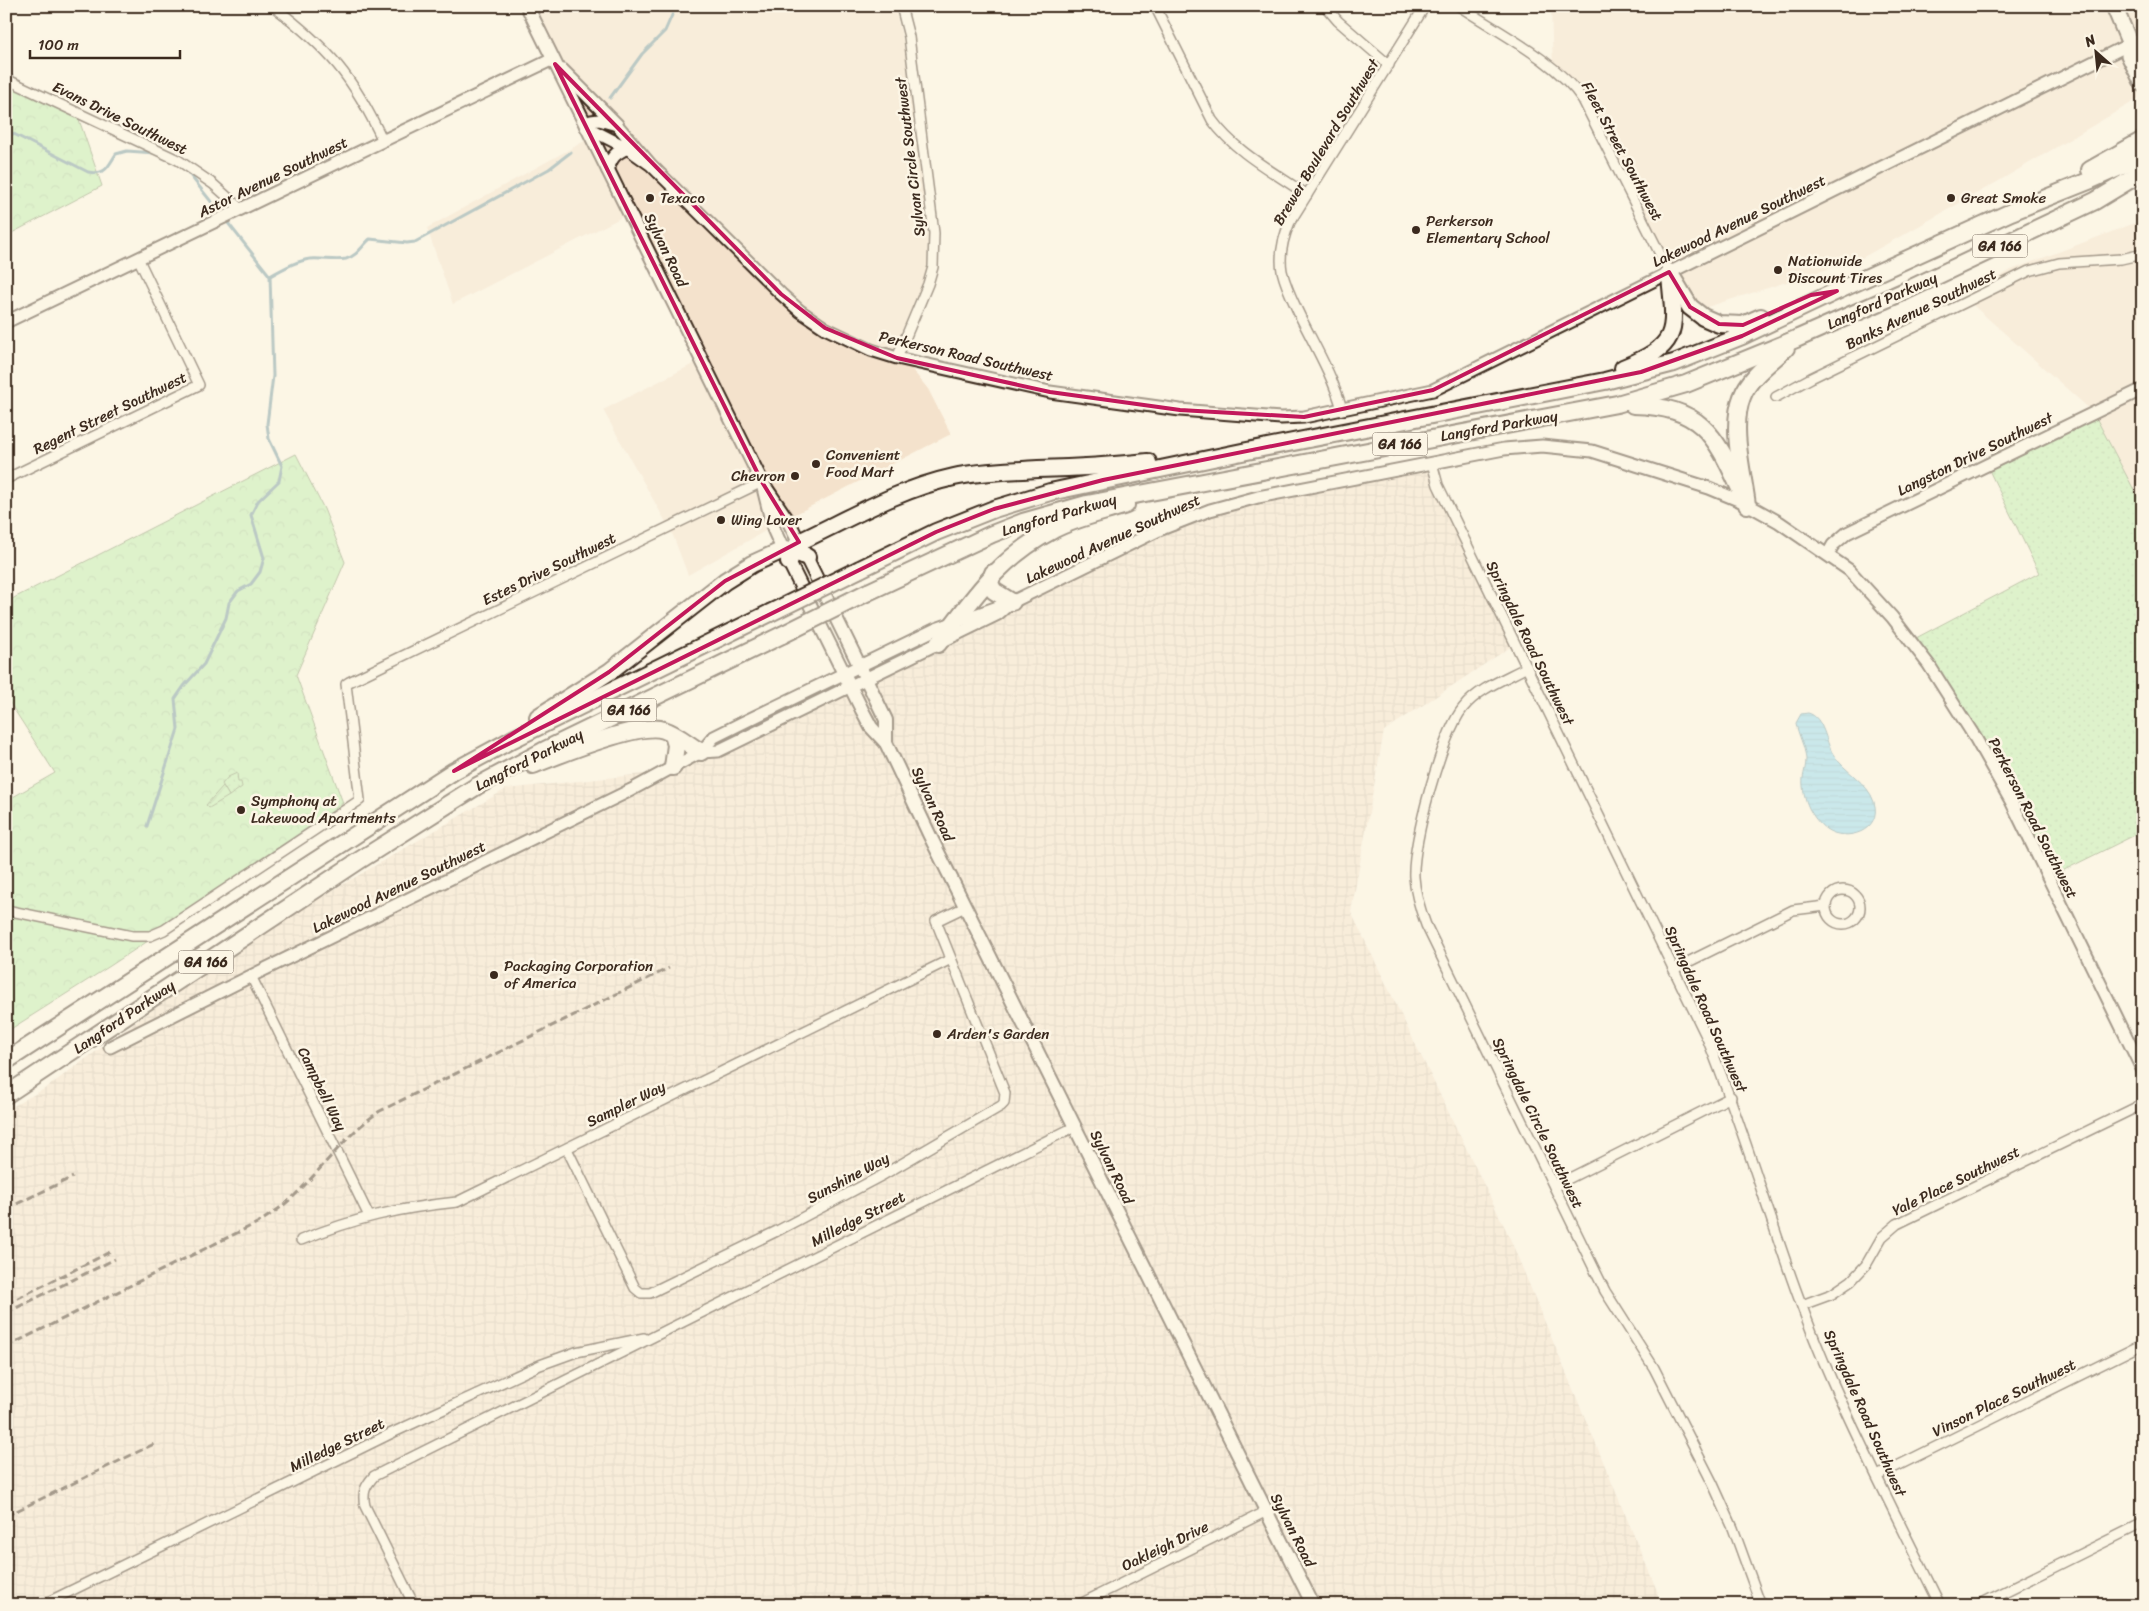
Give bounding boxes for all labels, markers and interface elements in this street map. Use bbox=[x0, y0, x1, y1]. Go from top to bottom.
text: N bbox=[2079, 27, 2101, 55]
scale bar bbox=[30, 28, 180, 60]
north arrow bbox=[2072, 28, 2122, 78]
text: 100 m bbox=[38, 32, 79, 58]
street label: Brewer Boulevard Southwest bbox=[1266, 53, 1387, 231]
street label: Evans Drive Southwest bbox=[48, 74, 192, 162]
street label: Sylvan Circle Southwest bbox=[887, 75, 933, 238]
street label: Fleet Street Southwest bbox=[1574, 76, 1670, 226]
street label: Astor Avenue Southwest bbox=[193, 129, 353, 225]
street label: Lakewood Avenue Southwest bbox=[1648, 167, 1831, 274]
place label: Texaco bbox=[660, 185, 705, 211]
place label: Great Smoke bbox=[1961, 185, 2047, 211]
marker: Texaco bbox=[644, 192, 656, 204]
marker: Great Smoke bbox=[1945, 192, 1957, 204]
street label: Sylvan Road bbox=[637, 208, 696, 293]
place label: Perkerson Elementary School bbox=[1426, 208, 1551, 251]
marker: Perkerson Elementary School bbox=[1410, 224, 1422, 236]
road number: GA 166 bbox=[1972, 235, 2028, 258]
place label: Nationwide Discount Tires bbox=[1788, 248, 1883, 291]
street label: Banks Avenue Southwest bbox=[1841, 261, 2001, 357]
marker: Nationwide Discount Tires bbox=[1772, 264, 1784, 276]
street label: Langford Parkway bbox=[1823, 265, 1942, 337]
street label: Perkerson Road Southwest bbox=[876, 323, 1056, 389]
street label: Regent Street Southwest bbox=[29, 364, 192, 462]
street label: Langford Parkway bbox=[1438, 403, 1560, 449]
street label: Langston Drive Southwest bbox=[1893, 404, 2058, 503]
road number: GA 166 bbox=[1372, 432, 1428, 456]
place label: Convenient Food Mart bbox=[826, 442, 901, 485]
marker: Convenient Food Mart bbox=[810, 458, 822, 470]
place label: Chevron bbox=[731, 463, 785, 489]
marker: Chevron bbox=[789, 470, 801, 482]
street label: Langford Parkway bbox=[998, 486, 1120, 544]
street label: Lakewood Avenue Southwest bbox=[1021, 487, 1205, 591]
place label: Wing Lover bbox=[731, 507, 802, 533]
marker: Wing Lover bbox=[715, 514, 727, 526]
street label: Estes Drive Southwest bbox=[478, 525, 621, 613]
street label: Springdale Road Southwest bbox=[1479, 556, 1582, 731]
road number: GA 166 bbox=[602, 698, 656, 722]
street label: Langford Parkway bbox=[470, 721, 588, 798]
street label: Perkerson Road Southwest bbox=[1981, 733, 2085, 904]
street label: Sylvan Road bbox=[904, 762, 962, 847]
place label: Symphony at Lakewood Apartments bbox=[251, 788, 396, 831]
marker: Symphony at Lakewood Apartments bbox=[235, 804, 247, 816]
street label: Lakewood Avenue Southwest bbox=[308, 833, 491, 940]
street label: Springdale Road Southwest bbox=[1657, 921, 1755, 1098]
road number: GA 166 bbox=[178, 950, 234, 974]
place label: Packaging Corporation of America bbox=[504, 953, 653, 996]
marker: Packaging Corporation of America bbox=[488, 969, 500, 981]
street label: Langford Parkway bbox=[68, 973, 181, 1061]
place label: Arden's Garden bbox=[946, 1021, 1049, 1047]
marker: Arden's Garden bbox=[931, 1028, 943, 1040]
street label: Springdale Circle Southwest bbox=[1485, 1033, 1591, 1214]
street label: Campbell Way bbox=[290, 1042, 354, 1136]
street label: Sampler Way bbox=[582, 1074, 670, 1134]
street label: Sylvan Road bbox=[1083, 1125, 1142, 1210]
street label: Yale Place Southwest bbox=[1888, 1139, 2025, 1223]
street label: Sunshine Way bbox=[802, 1145, 894, 1211]
street label: Milledge Street bbox=[806, 1184, 910, 1254]
street label: Springdale Road Southwest bbox=[1816, 1325, 1914, 1502]
street label: Vinson Place Southwest bbox=[1928, 1352, 2081, 1444]
street label: Milledge Street bbox=[285, 1410, 390, 1479]
street label: Sylvan Road bbox=[1263, 1488, 1323, 1573]
street label: Oakleigh Drive bbox=[1117, 1513, 1213, 1578]

